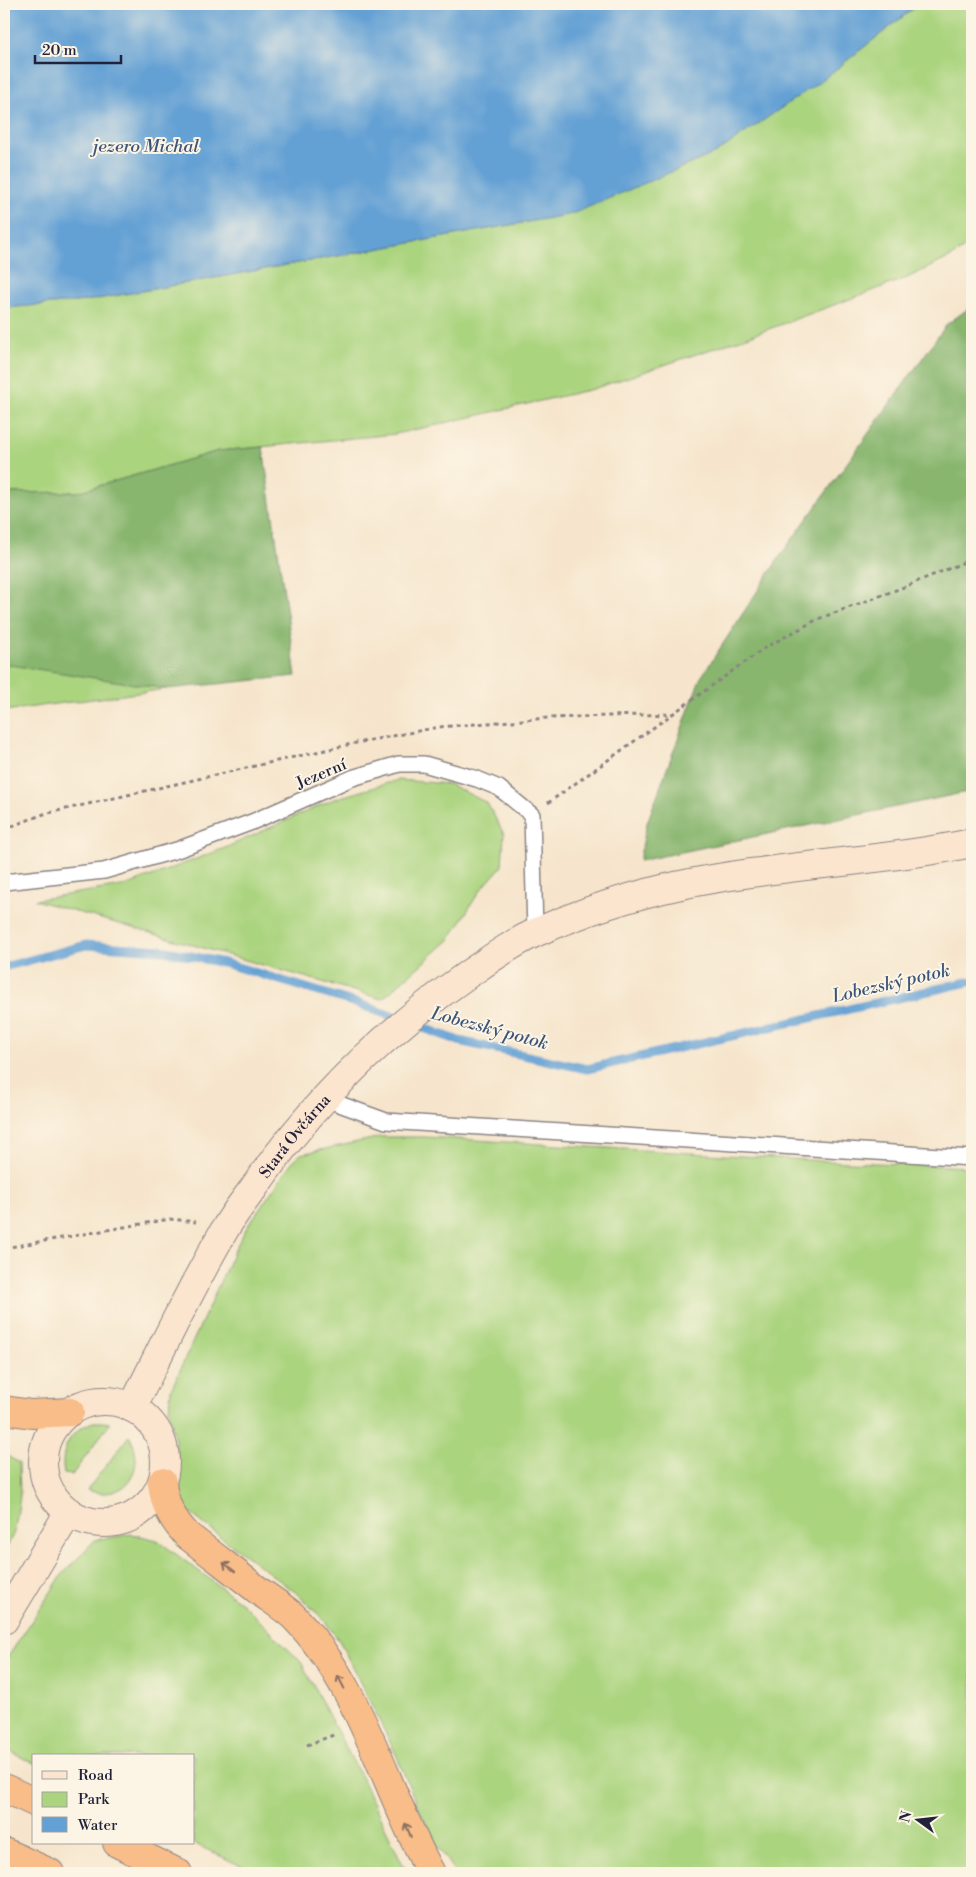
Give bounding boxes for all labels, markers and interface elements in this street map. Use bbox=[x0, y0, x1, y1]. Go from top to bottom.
scale bar bbox=[35, 32, 121, 64]
text: 20 m bbox=[42, 41, 77, 60]
water label: jezero Michal bbox=[90, 135, 199, 158]
street label: Jezerní bbox=[292, 754, 350, 794]
water label: Lobezský potok bbox=[829, 959, 952, 1008]
water label: Lobezský potok bbox=[428, 1002, 551, 1055]
street label: Stará Ovčárna bbox=[255, 1089, 336, 1182]
one-way arrow bbox=[223, 1562, 236, 1573]
one-way arrow bbox=[336, 1675, 345, 1690]
legend bbox=[32, 1754, 195, 1844]
text: Road bbox=[78, 1766, 113, 1785]
text: Park bbox=[78, 1790, 110, 1809]
north arrow bbox=[894, 1794, 944, 1844]
text: N bbox=[896, 1809, 917, 1825]
text: Water bbox=[77, 1816, 118, 1835]
one-way arrow bbox=[403, 1823, 413, 1838]

